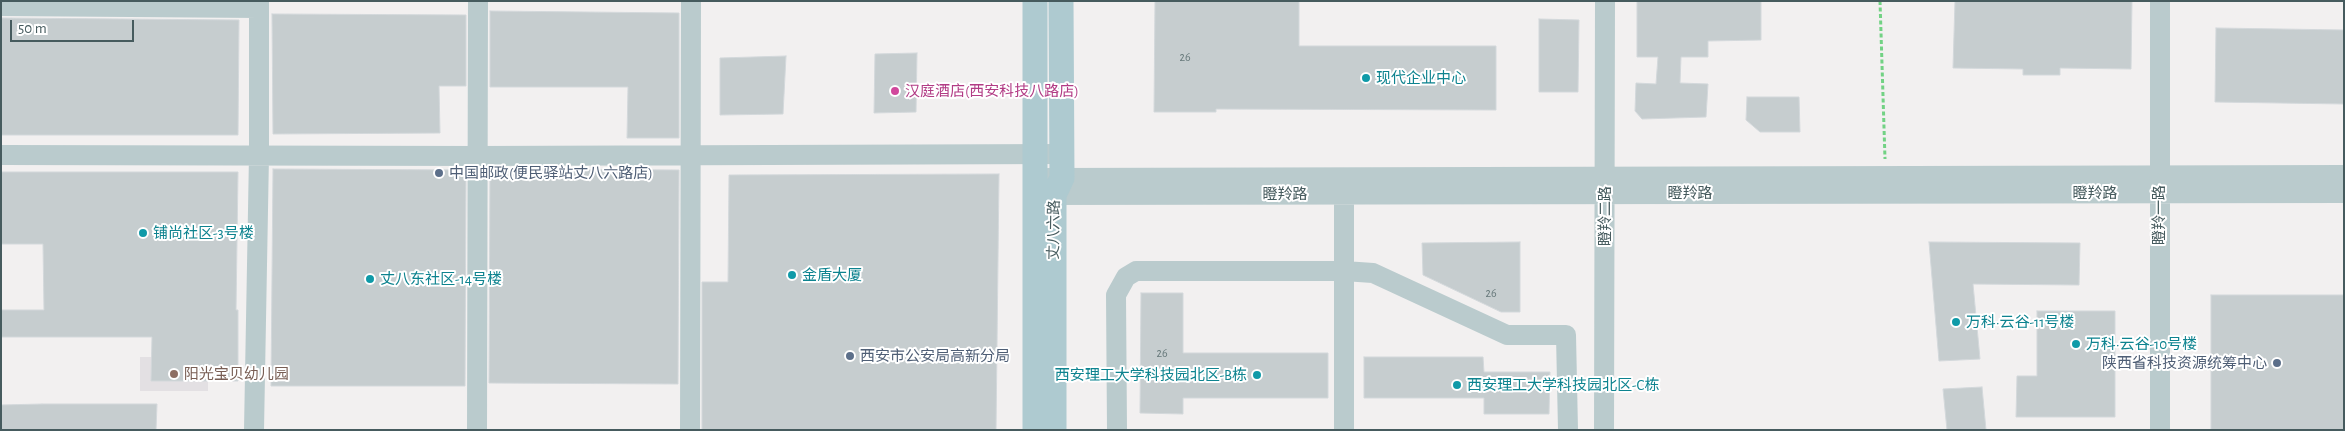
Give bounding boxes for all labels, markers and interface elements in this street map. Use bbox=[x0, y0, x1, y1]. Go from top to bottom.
scale bar bbox=[12, 10, 136, 42]
text: 50 m bbox=[18, 21, 47, 36]
house number: 26 bbox=[1179, 50, 1191, 64]
place label: 现代企业中心 bbox=[1376, 69, 1466, 87]
marker: 现代企业中心 bbox=[1360, 72, 1372, 84]
place label: 汉庭酒店(西安科技八路店) bbox=[905, 82, 1079, 100]
marker: 汉庭酒店(西安科技八路店) bbox=[889, 85, 901, 97]
place label: 中国邮政(便民驿站丈八六路店) bbox=[449, 164, 653, 182]
marker: 中国邮政(便民驿站丈八六路店) bbox=[433, 167, 445, 179]
street label: 瞪羚路 bbox=[1668, 184, 1712, 202]
street label: 瞪羚路 bbox=[2073, 184, 2117, 202]
street label: 瞪羚路 bbox=[1263, 185, 1307, 203]
street label: 瞪羚一路 bbox=[2150, 185, 2168, 245]
street label: 瞪羚二路 bbox=[1596, 186, 1614, 246]
street label: 丈八六路 bbox=[1044, 200, 1064, 260]
place label: 铺尚社区-3号楼 bbox=[153, 224, 254, 242]
marker: 铺尚社区-3号楼 bbox=[137, 227, 149, 239]
place label: 金盾大厦 bbox=[802, 266, 862, 284]
marker: 金盾大厦 bbox=[786, 269, 798, 281]
place label: 丈八东社区-14号楼 bbox=[380, 270, 502, 288]
marker: 丈八东社区-14号楼 bbox=[364, 273, 376, 285]
house number: 26 bbox=[1485, 286, 1497, 300]
place label: 万科·云谷-11号楼 bbox=[1966, 313, 2074, 331]
marker: 万科·云谷-11号楼 bbox=[1950, 316, 1962, 328]
place label: 万科·云谷-10号楼 bbox=[2086, 335, 2197, 353]
marker: 万科·云谷-10号楼 bbox=[2070, 338, 2082, 350]
house number: 26 bbox=[1156, 346, 1168, 360]
place label: 西安市公安局高新分局 bbox=[860, 347, 1010, 365]
marker: 西安市公安局高新分局 bbox=[844, 350, 856, 362]
place label: 陕西省科技资源统筹中心 bbox=[2102, 354, 2267, 372]
marker: 陕西省科技资源统筹中心 bbox=[2271, 357, 2283, 369]
place label: 阳光宝贝幼儿园 bbox=[184, 365, 289, 383]
place label: 西安理工大学科技园北区-B栋 bbox=[1055, 366, 1247, 384]
marker: 阳光宝贝幼儿园 bbox=[168, 368, 180, 380]
marker: 西安理工大学科技园北区-B栋 bbox=[1251, 369, 1263, 381]
place label: 西安理工大学科技园北区-C栋 bbox=[1467, 376, 1659, 394]
marker: 西安理工大学科技园北区-C栋 bbox=[1451, 379, 1463, 391]

